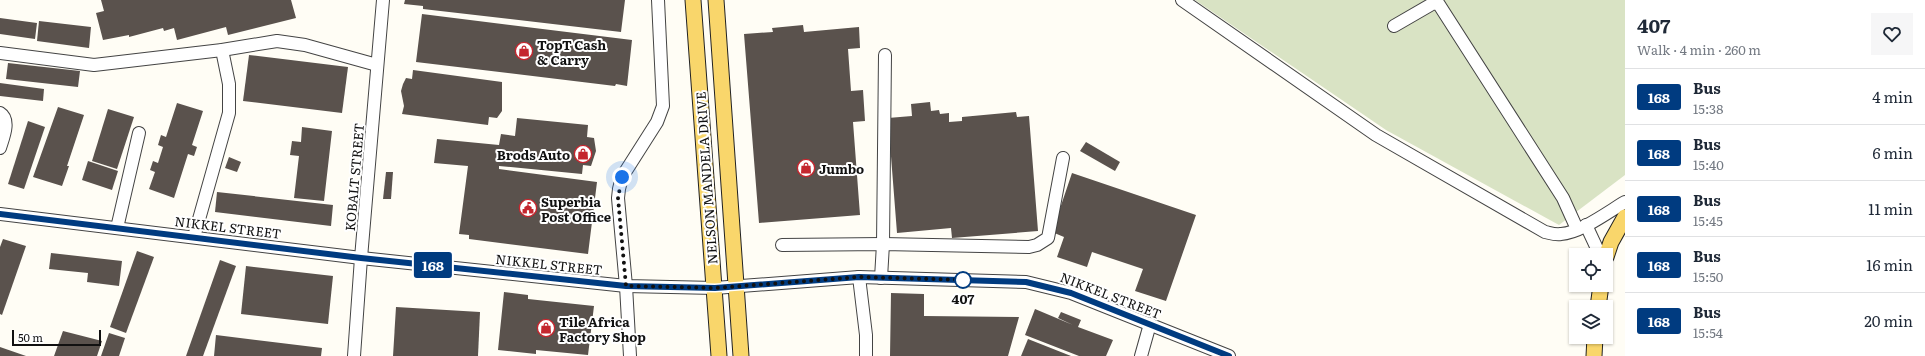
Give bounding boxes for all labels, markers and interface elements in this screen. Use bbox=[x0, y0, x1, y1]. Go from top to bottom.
text: 407 bbox=[1637, 11, 1670, 39]
button: heart bbox=[1871, 13, 1913, 55]
place label: TopT Cash & Carry bbox=[537, 35, 606, 69]
text: Walk · 4 min · 260 m bbox=[1637, 40, 1761, 59]
shop icon: TopT Cash & Carry bbox=[514, 41, 534, 61]
text: Bus bbox=[1693, 76, 1721, 99]
text: 4 min bbox=[1872, 85, 1913, 108]
text: 168 bbox=[1648, 87, 1670, 107]
street label: NELSON MANDELA DRIVE bbox=[690, 91, 722, 265]
text: 15:38 bbox=[1693, 99, 1723, 118]
street label: KOBALT STREET bbox=[340, 122, 368, 232]
text: Bus bbox=[1693, 132, 1721, 155]
text: 6 min bbox=[1872, 141, 1913, 164]
text: 168 bbox=[1648, 143, 1670, 163]
shop icon: Brods Auto bbox=[573, 144, 593, 164]
place label: Brods Auto bbox=[497, 145, 570, 164]
text: 15:40 bbox=[1693, 155, 1724, 174]
shop icon: Jumbo bbox=[796, 158, 816, 178]
place label: Jumbo bbox=[819, 159, 864, 178]
your location bbox=[612, 167, 632, 187]
text: Bus bbox=[1693, 188, 1721, 211]
place label: Superbia Post Office bbox=[541, 192, 611, 226]
text: 11 min bbox=[1868, 197, 1913, 220]
public building icon: Superbia Post Office bbox=[518, 198, 538, 218]
text: 168 bbox=[1648, 199, 1670, 219]
street label: NIKKEL STREET bbox=[174, 211, 283, 243]
text: 15:45 bbox=[1693, 211, 1723, 230]
text: Bus bbox=[1693, 244, 1721, 267]
map controls bbox=[1569, 248, 1613, 344]
button: locate bbox=[1569, 248, 1613, 292]
street label: NIKKEL STREET bbox=[495, 249, 604, 279]
line badge: 168 bbox=[410, 252, 456, 278]
text: 16 min bbox=[1866, 253, 1913, 276]
text: 168 bbox=[422, 255, 444, 275]
text: 168 bbox=[1648, 255, 1670, 275]
street label: NIKKEL STREET bbox=[1058, 267, 1165, 323]
text: 15:50 bbox=[1693, 267, 1723, 286]
marker: 407 bbox=[954, 271, 972, 289]
place label: 407 bbox=[952, 289, 974, 308]
button: layers bbox=[1569, 300, 1613, 344]
text: Bus bbox=[1693, 300, 1721, 323]
text: 20 min bbox=[1864, 309, 1913, 332]
text: 168 bbox=[1648, 311, 1670, 331]
place label: Tile Africa Factory Shop bbox=[559, 312, 646, 346]
shop icon: Tile Africa Factory Shop bbox=[536, 318, 556, 338]
text: 15:54 bbox=[1693, 323, 1723, 342]
scale bar bbox=[12, 328, 101, 347]
text: 50 m bbox=[18, 329, 43, 345]

